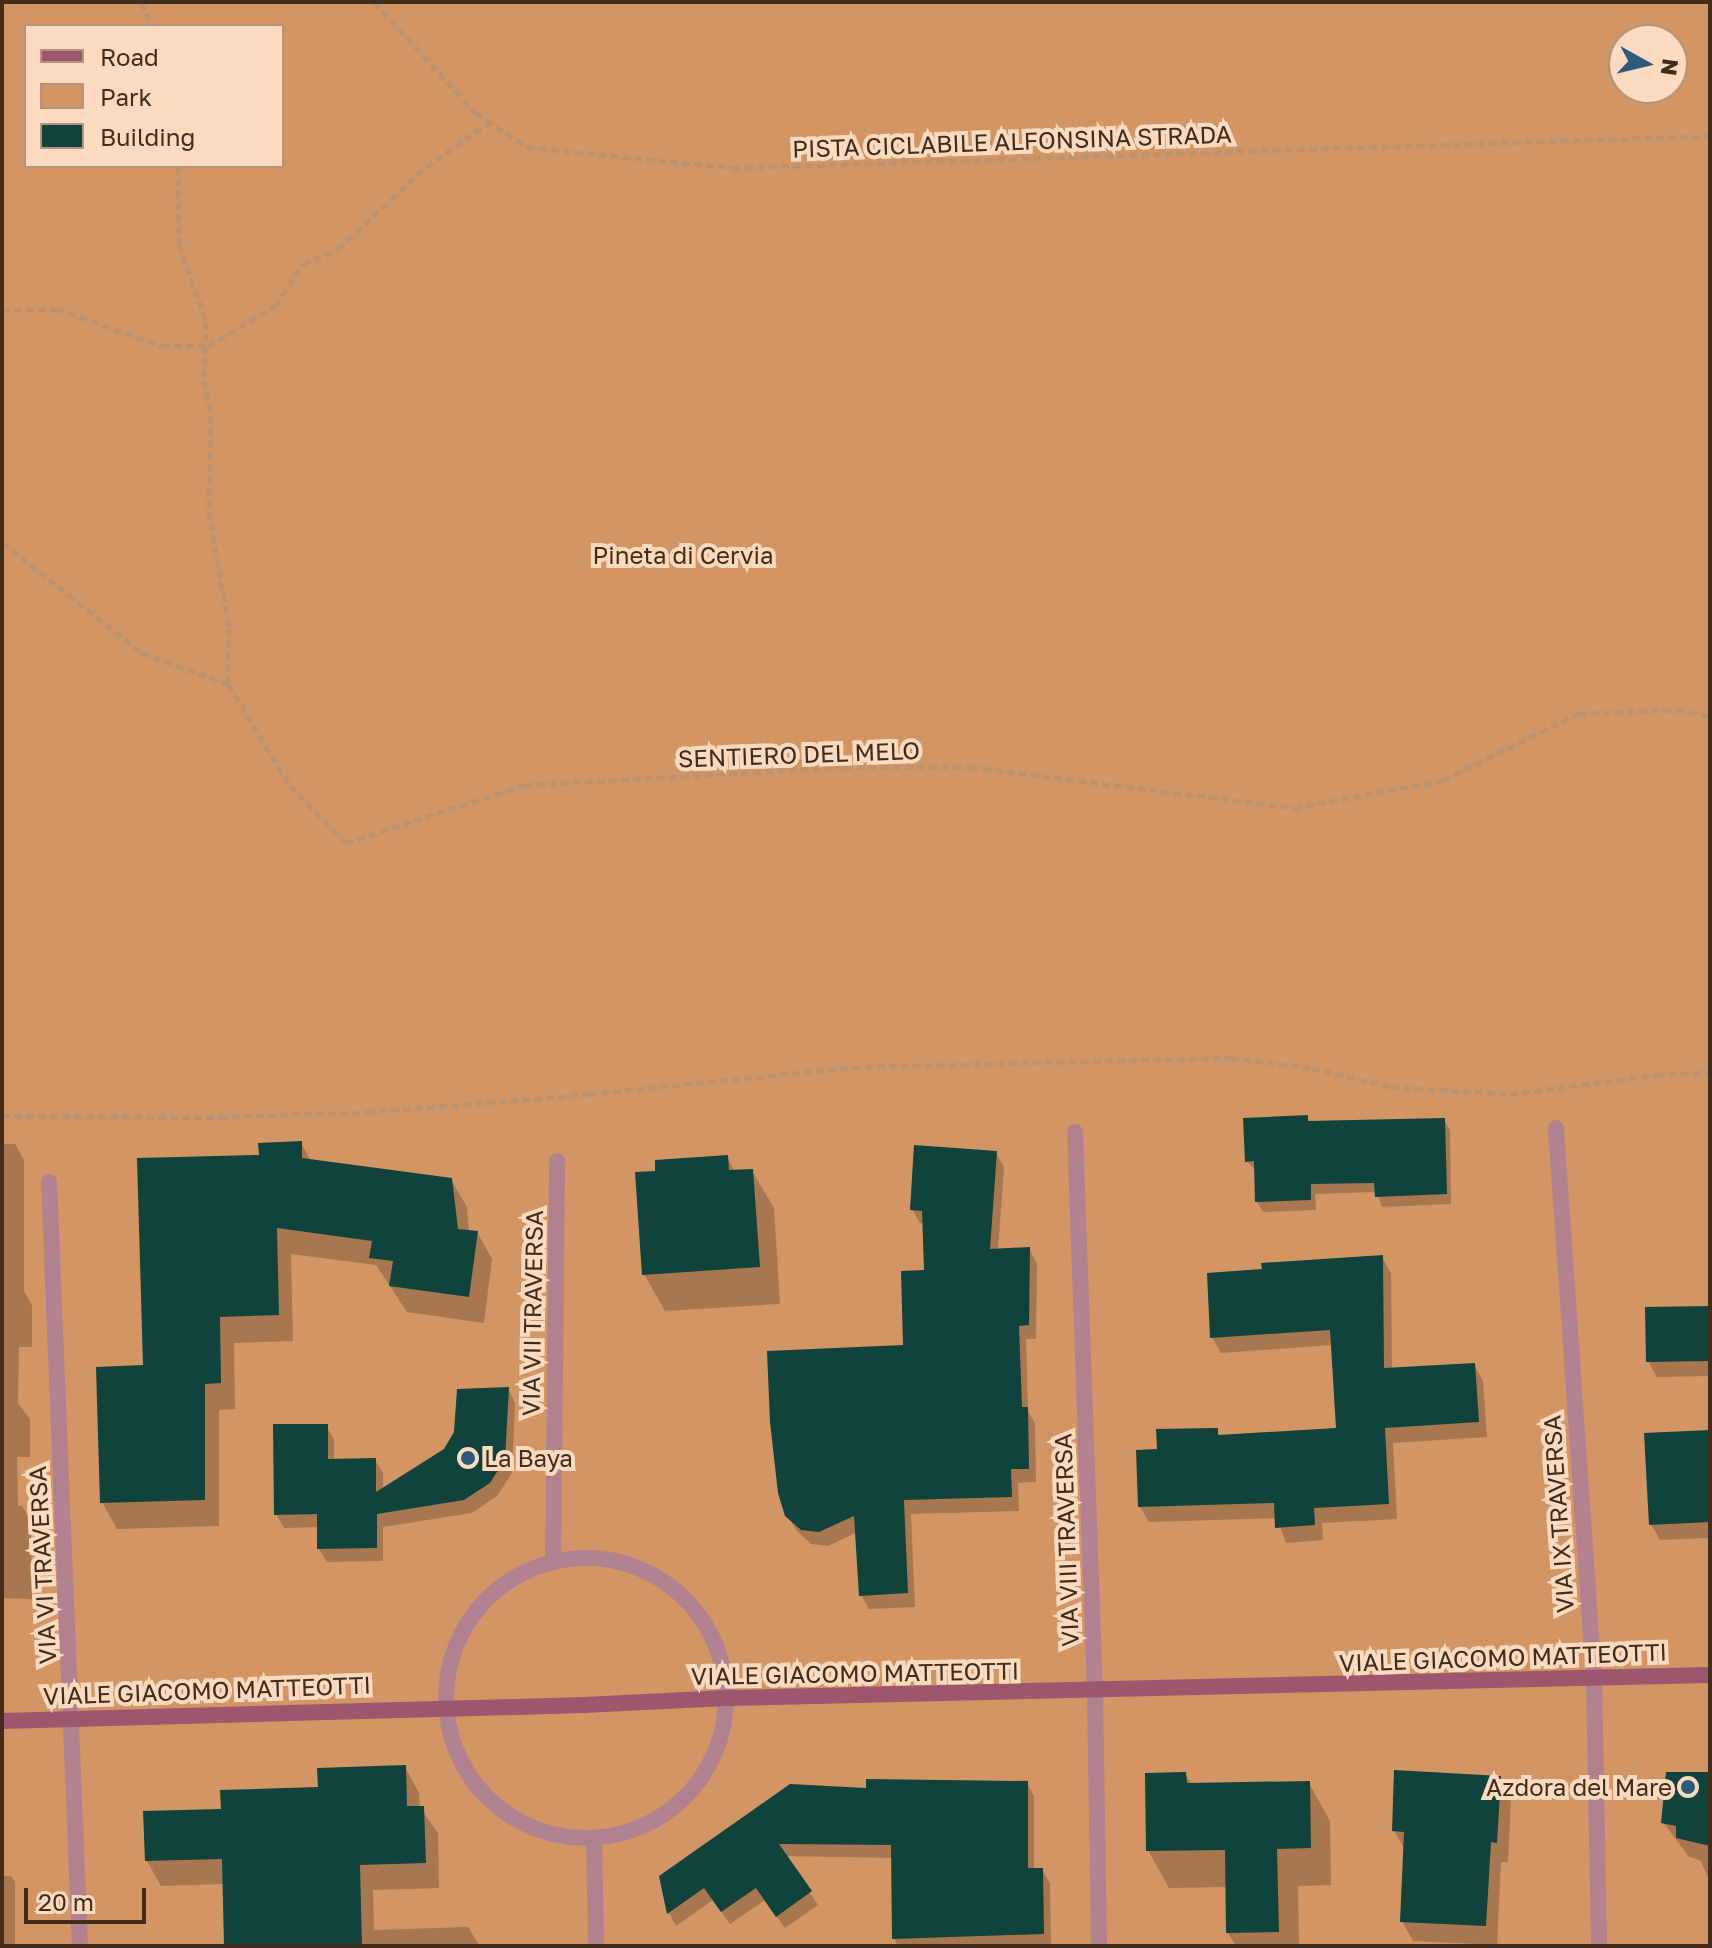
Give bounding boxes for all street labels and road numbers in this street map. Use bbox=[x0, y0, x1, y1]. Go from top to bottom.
street label: PISTA CICLABILE ALFONSINA STRADA bbox=[792, 119, 1232, 163]
street label: SENTIERO DEL MELO bbox=[677, 735, 921, 773]
street label: VIA VII TRAVERSA bbox=[516, 1210, 548, 1416]
street label: VIA IX TRAVERSA bbox=[1537, 1414, 1579, 1614]
street label: VIA VIII TRAVERSA bbox=[1048, 1433, 1084, 1647]
street label: VIA VI TRAVERSA bbox=[22, 1465, 62, 1665]
street label: VIALE GIACOMO MATTEOTTI bbox=[1339, 1637, 1667, 1677]
street label: VIALE GIACOMO MATTEOTTI bbox=[691, 1656, 1019, 1690]
street label: VIALE GIACOMO MATTEOTTI bbox=[43, 1670, 371, 1710]

